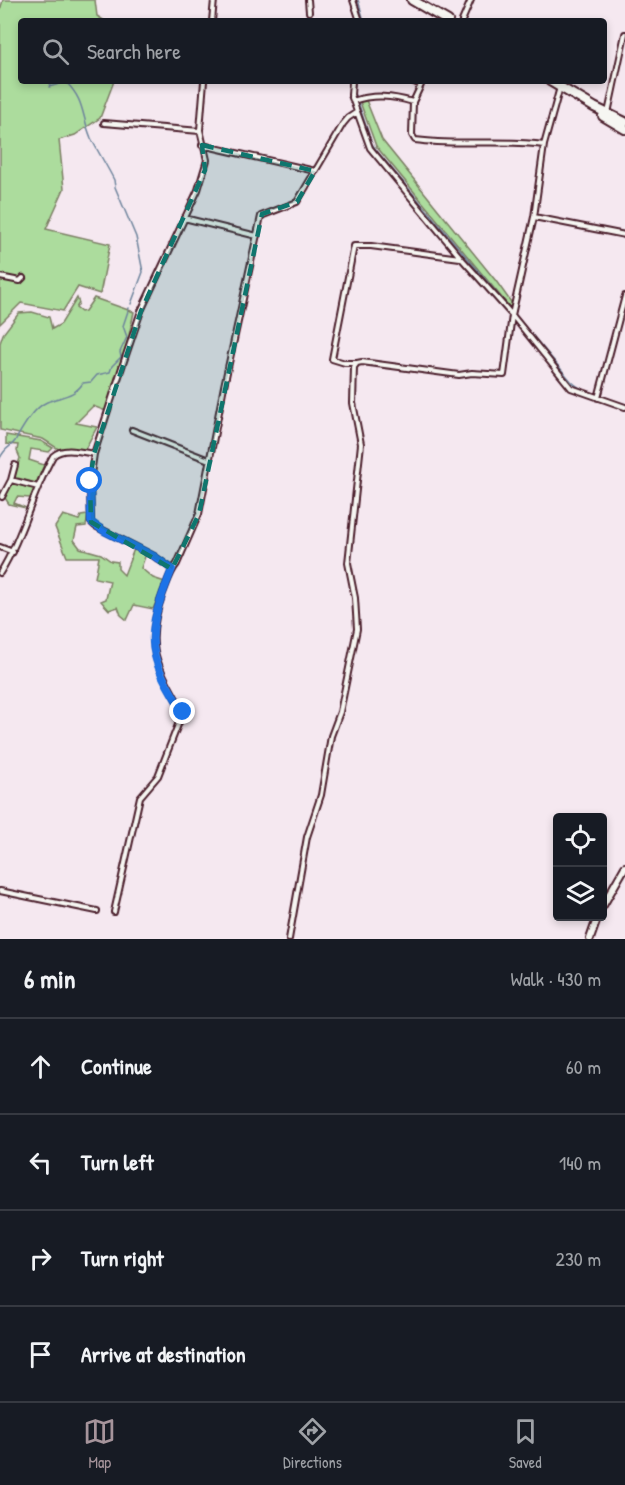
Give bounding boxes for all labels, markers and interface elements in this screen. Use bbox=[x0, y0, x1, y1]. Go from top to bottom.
search box bbox=[18, 18, 607, 84]
icon: search bbox=[39, 35, 72, 68]
text: Search here bbox=[87, 36, 181, 66]
route start bbox=[76, 467, 102, 493]
route end bbox=[169, 698, 195, 724]
map controls bbox=[553, 813, 607, 921]
button: locate bbox=[553, 813, 607, 867]
button: layers bbox=[553, 867, 607, 921]
text: 6 min bbox=[24, 961, 76, 996]
text: Walk · 430 m bbox=[510, 965, 601, 992]
icon: ahead bbox=[24, 1050, 57, 1083]
text: Continue bbox=[81, 1051, 152, 1081]
text: 60 m bbox=[566, 1053, 601, 1080]
icon: left bbox=[24, 1146, 57, 1179]
text: Turn left bbox=[81, 1147, 154, 1177]
text: 140 m bbox=[559, 1149, 601, 1176]
icon: right bbox=[24, 1242, 57, 1275]
text: Turn right bbox=[81, 1243, 164, 1273]
text: 230 m bbox=[556, 1245, 601, 1272]
icon: arrive bbox=[24, 1338, 57, 1371]
text: Arrive at destination bbox=[81, 1339, 246, 1369]
tab: Map bbox=[83, 1415, 116, 1473]
tab: Directions bbox=[283, 1415, 342, 1473]
tab: Saved bbox=[509, 1415, 542, 1473]

